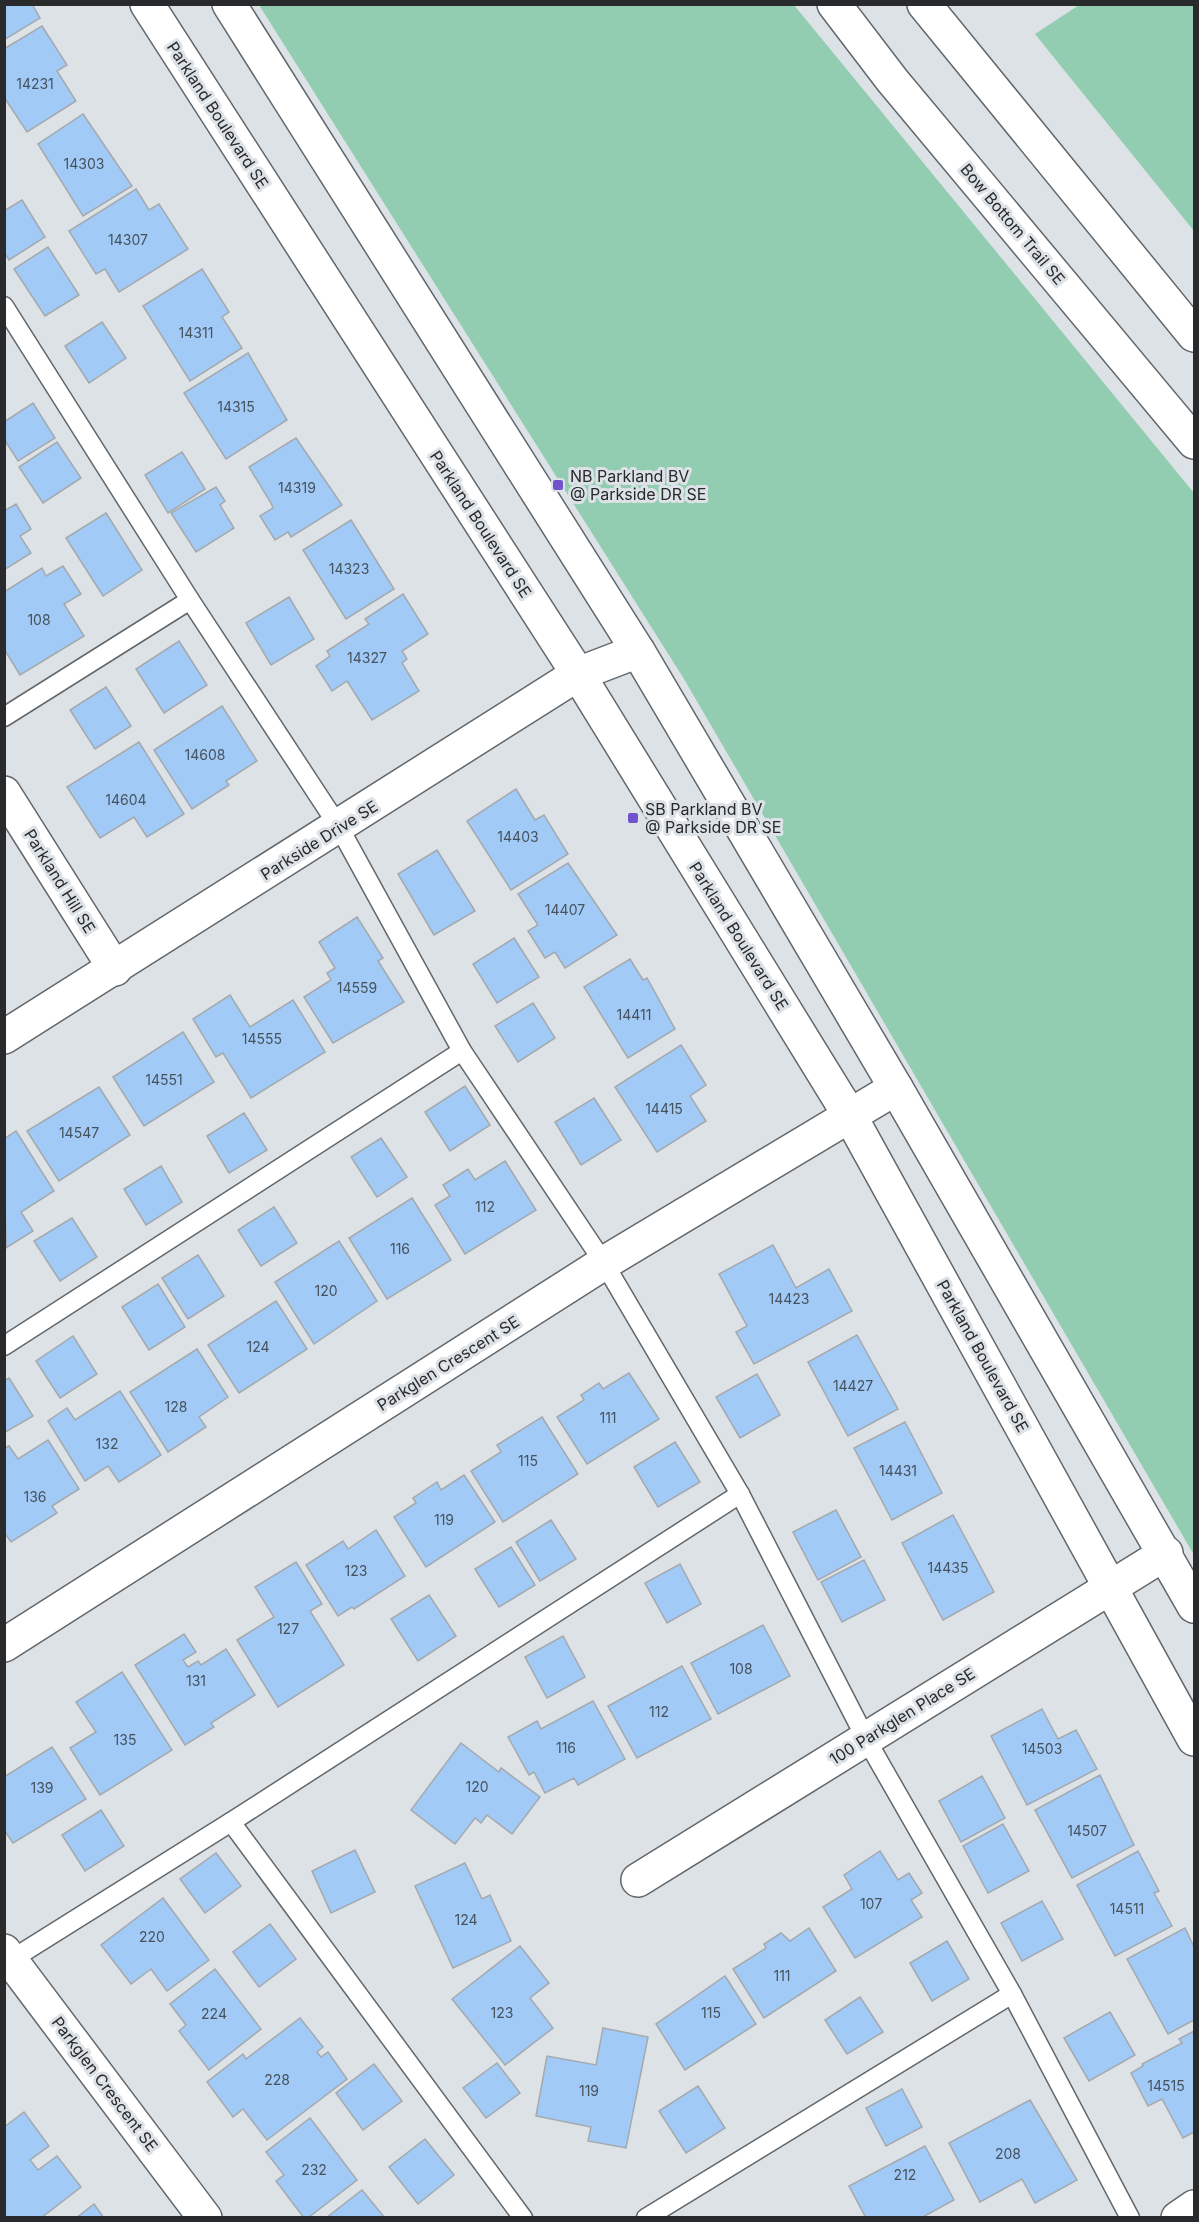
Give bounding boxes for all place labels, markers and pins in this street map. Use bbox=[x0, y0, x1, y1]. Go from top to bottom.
place label: NB Parkland BV @ Parkside DR SE bbox=[570, 466, 706, 504]
marker: NB Parkland BV @ Parkside DR SE bbox=[551, 478, 565, 492]
place label: SB Parkland BV @ Parkside DR SE bbox=[645, 799, 781, 837]
marker: SB Parkland BV @ Parkside DR SE bbox=[626, 811, 640, 825]

